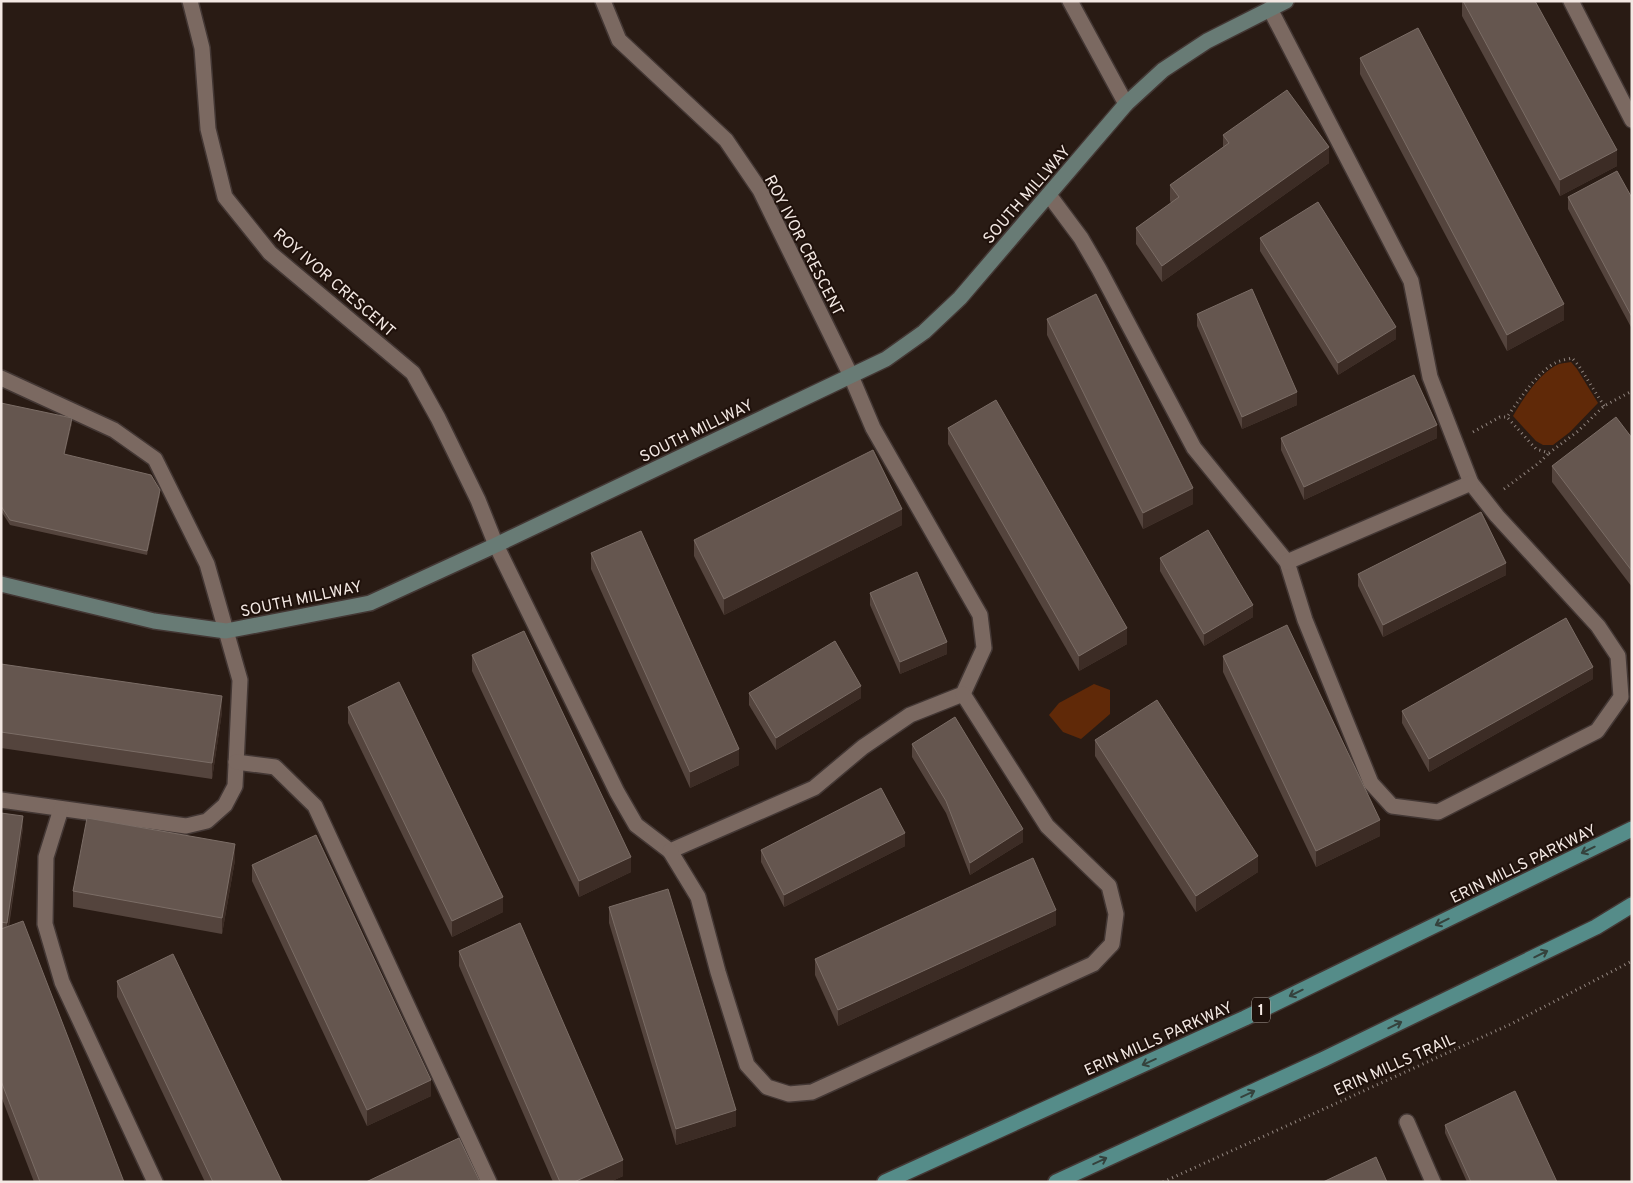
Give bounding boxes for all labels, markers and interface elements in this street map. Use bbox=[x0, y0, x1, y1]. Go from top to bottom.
street label: SOUTH MILLWAY bbox=[979, 142, 1076, 249]
street label: ROY IVOR CRESCENT bbox=[759, 172, 847, 320]
street label: ROY IVOR CRESCENT bbox=[268, 225, 399, 342]
street label: SOUTH MILLWAY bbox=[637, 396, 757, 468]
street label: SOUTH MILLWAY bbox=[239, 577, 364, 623]
street label: ERIN MILLS PARKWAY bbox=[1447, 821, 1600, 909]
one-way arrow bbox=[1581, 846, 1596, 855]
one-way arrow bbox=[1435, 917, 1450, 927]
one-way arrow bbox=[1533, 949, 1548, 958]
one-way arrow bbox=[1289, 989, 1304, 998]
street label: ERIN MILLS PARKWAY bbox=[1081, 998, 1236, 1082]
road number: 1 bbox=[1252, 998, 1270, 1022]
one-way arrow bbox=[1387, 1020, 1402, 1029]
street label: ERIN MILLS TRAIL bbox=[1331, 1030, 1459, 1102]
one-way arrow bbox=[1142, 1057, 1157, 1067]
one-way arrow bbox=[1240, 1089, 1255, 1098]
one-way arrow bbox=[1092, 1156, 1107, 1166]

